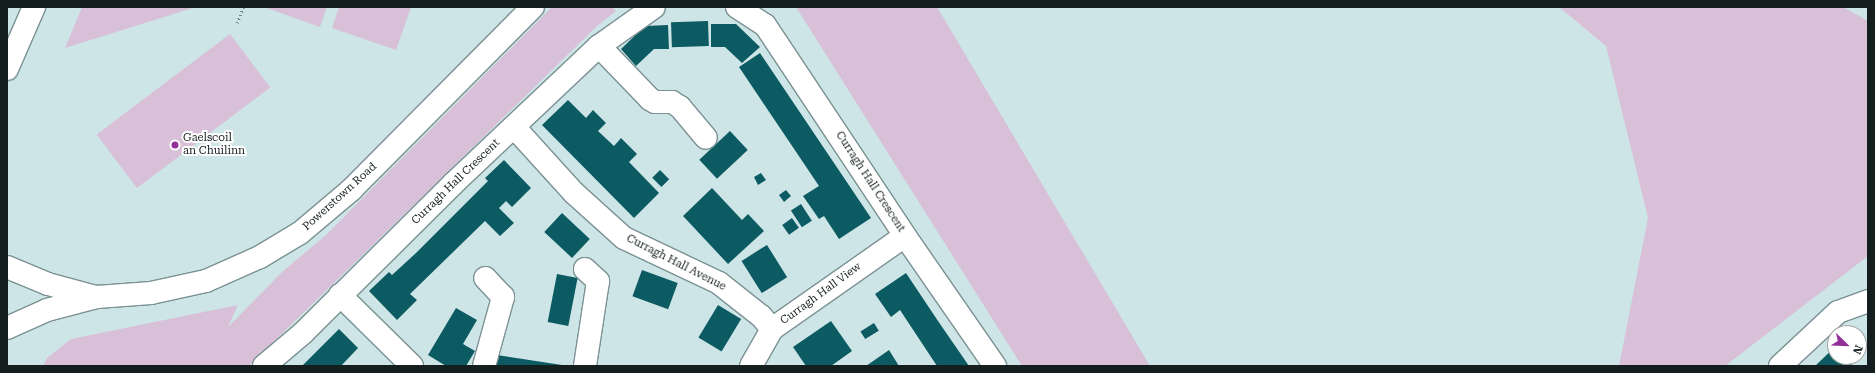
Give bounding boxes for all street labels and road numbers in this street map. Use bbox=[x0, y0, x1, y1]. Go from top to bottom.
street label: Curragh Hall Crescent bbox=[832, 129, 908, 235]
street label: Curragh Hall Crescent bbox=[409, 136, 503, 228]
street label: Powerstown Road bbox=[300, 160, 380, 234]
street label: Curragh Hall Avenue bbox=[624, 232, 728, 294]
street label: Curragh Hall View bbox=[778, 260, 864, 328]

